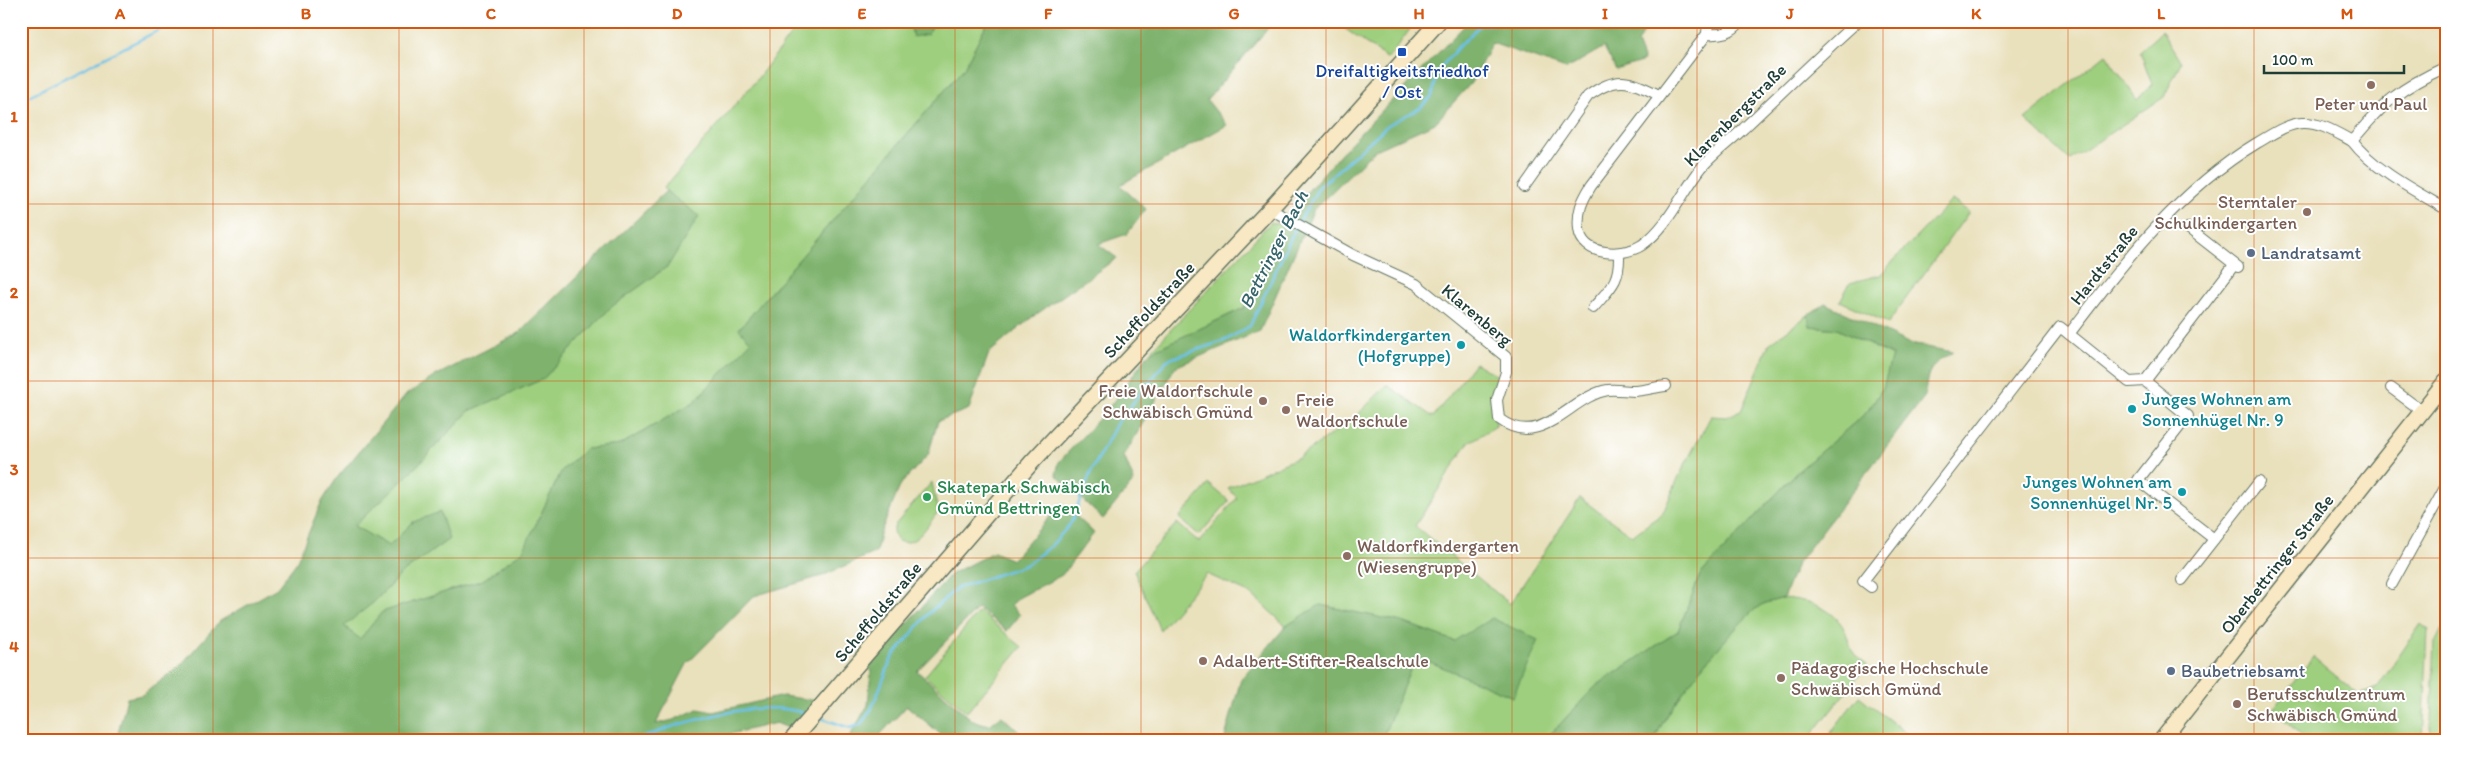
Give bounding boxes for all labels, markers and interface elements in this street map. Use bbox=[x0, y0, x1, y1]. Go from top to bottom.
text: A bbox=[114, 4, 126, 23]
text: B bbox=[301, 4, 312, 23]
text: C bbox=[486, 4, 497, 23]
text: D bbox=[672, 4, 683, 23]
text: E bbox=[858, 4, 867, 23]
text: F bbox=[1044, 4, 1053, 23]
text: G bbox=[1228, 4, 1240, 23]
text: H bbox=[1413, 4, 1425, 23]
text: I bbox=[1602, 4, 1608, 23]
text: J bbox=[1785, 4, 1794, 23]
text: K bbox=[1971, 4, 1982, 23]
text: L bbox=[2157, 4, 2166, 23]
text: M bbox=[2341, 4, 2353, 23]
scale bar bbox=[2264, 42, 2404, 74]
marker: Dreifaltigkeitsfriedhof / Ost bbox=[1396, 46, 1408, 58]
text: 100 m bbox=[2272, 51, 2314, 69]
street label: Klarenbergstraße bbox=[1679, 59, 1791, 171]
place label: Dreifaltigkeitsfriedhof / Ost bbox=[1315, 60, 1489, 103]
marker: Peter und Paul bbox=[2365, 79, 2377, 91]
place label: Peter und Paul bbox=[2315, 93, 2427, 115]
text: 1 bbox=[10, 107, 18, 126]
water label: Bettringer Bach bbox=[1234, 186, 1313, 312]
place label: Sterntaler Schulkindergarten bbox=[2154, 191, 2298, 234]
marker: Sterntaler Schulkindergarten bbox=[2301, 206, 2313, 218]
street label: Hardtstraße bbox=[2065, 221, 2143, 309]
place label: Landratsamt bbox=[2261, 242, 2362, 264]
marker: Landratsamt bbox=[2245, 247, 2257, 259]
street label: Scheffoldstraße bbox=[1098, 257, 1200, 363]
street label: Klarenberg bbox=[1437, 279, 1517, 351]
text: 2 bbox=[10, 283, 19, 302]
place label: Waldorfkindergarten (Hofgruppe) bbox=[1289, 324, 1451, 367]
marker: Waldorfkindergarten (Hofgruppe) bbox=[1455, 339, 1467, 351]
place label: Freie Waldorfschule Schwäbisch Gmünd bbox=[1098, 380, 1253, 423]
place label: Junges Wohnen am Sonnenhügel Nr. 9 bbox=[2142, 388, 2291, 431]
place label: Freie Waldorfschule bbox=[1296, 389, 1408, 432]
marker: Freie Waldorfschule Schwäbisch Gmünd bbox=[1257, 395, 1269, 407]
marker: Junges Wohnen am Sonnenhügel Nr. 9 bbox=[2126, 403, 2138, 415]
marker: Freie Waldorfschule bbox=[1280, 404, 1292, 416]
text: 3 bbox=[10, 460, 19, 479]
place label: Junges Wohnen am Sonnenhügel Nr. 5 bbox=[2023, 471, 2172, 514]
place label: Skatepark Schwäbisch Gmünd Bettringen bbox=[937, 476, 1110, 519]
marker: Junges Wohnen am Sonnenhügel Nr. 5 bbox=[2176, 486, 2188, 498]
street label: Oberbettringer Straße bbox=[2216, 490, 2338, 638]
marker: Skatepark Schwäbisch Gmünd Bettringen bbox=[921, 491, 933, 503]
place label: Waldorfkindergarten (Wiesengruppe) bbox=[1357, 535, 1519, 578]
marker: Waldorfkindergarten (Wiesengruppe) bbox=[1341, 550, 1353, 562]
street label: Scheffoldstraße bbox=[830, 557, 926, 667]
text: 4 bbox=[9, 637, 19, 656]
place label: Adalbert-Stifter-Realschule bbox=[1213, 650, 1429, 672]
marker: Adalbert-Stifter-Realschule bbox=[1197, 655, 1209, 667]
place label: Pädagogische Hochschule Schwäbisch Gmünd bbox=[1791, 657, 1989, 700]
place label: Baubetriebsamt bbox=[2181, 660, 2306, 682]
marker: Baubetriebsamt bbox=[2165, 665, 2177, 677]
marker: Pädagogische Hochschule Schwäbisch Gmünd bbox=[1775, 672, 1787, 684]
place label: Berufsschulzentrum Schwäbisch Gmünd bbox=[2247, 683, 2405, 726]
marker: Berufsschulzentrum Schwäbisch Gmünd bbox=[2231, 698, 2243, 710]

